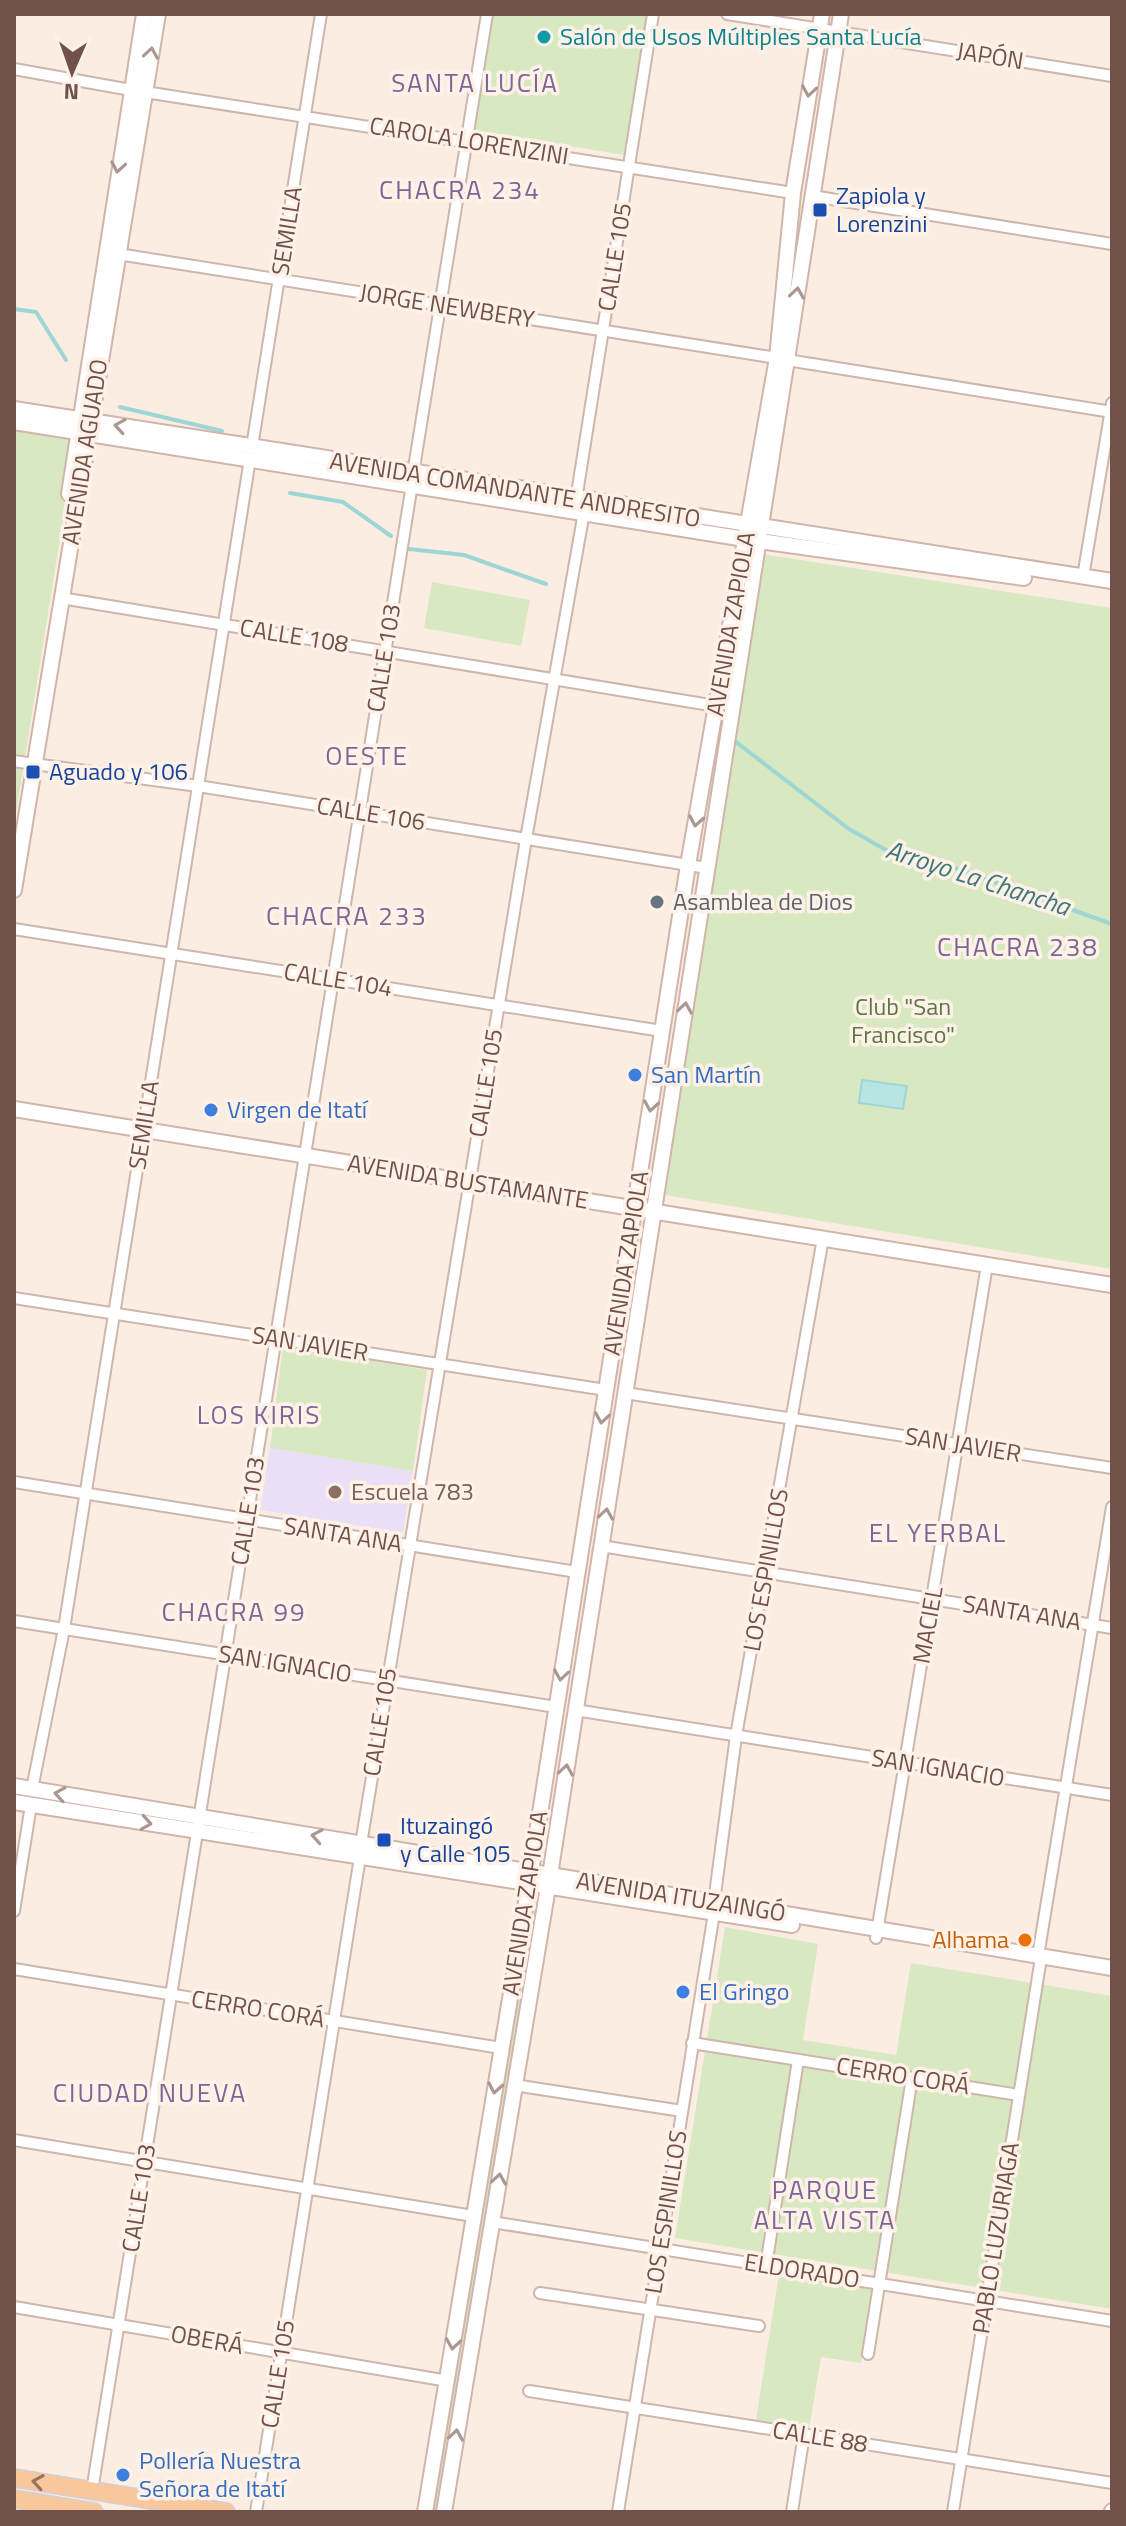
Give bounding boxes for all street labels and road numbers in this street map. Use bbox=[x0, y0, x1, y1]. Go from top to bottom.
street label: JAPÓN bbox=[954, 32, 1026, 78]
street label: CAROLA LORENZINI bbox=[367, 107, 571, 174]
street label: SEMILLA bbox=[261, 184, 311, 278]
street label: CALLE 105 bbox=[588, 200, 640, 314]
street label: JORGE NEWBERY bbox=[357, 273, 537, 337]
street label: AVENIDA AGUADO bbox=[52, 356, 116, 547]
street label: AVENIDA COMANDANTE ANDRESITO bbox=[327, 442, 703, 536]
street label: AVENIDA ZAPIOLA bbox=[696, 529, 764, 719]
street label: CALLE 103 bbox=[357, 601, 409, 715]
street label: CALLE 108 bbox=[237, 609, 351, 661]
street label: CALLE 106 bbox=[314, 787, 428, 839]
street label: CALLE 104 bbox=[281, 953, 395, 1005]
street label: CALLE 105 bbox=[459, 1026, 511, 1140]
street label: SEMILLA bbox=[118, 1078, 168, 1172]
street label: AVENIDA BUSTAMANTE bbox=[345, 1144, 591, 1218]
street label: AVENIDA ZAPIOLA bbox=[593, 1168, 657, 1358]
street label: SAN JAVIER bbox=[250, 1316, 371, 1370]
street label: SAN JAVIER bbox=[903, 1417, 1024, 1471]
street label: CALLE 103 bbox=[221, 1454, 273, 1568]
street label: LOS ESPINILLOS bbox=[733, 1485, 797, 1654]
street label: SANTA ANA bbox=[281, 1507, 405, 1561]
street label: MACIEL bbox=[903, 1583, 952, 1666]
street label: SANTA ANA bbox=[960, 1585, 1084, 1639]
street label: SAN IGNACIO bbox=[216, 1635, 354, 1691]
street label: CALLE 105 bbox=[353, 1665, 405, 1779]
street label: SAN IGNACIO bbox=[869, 1739, 1007, 1795]
street label: AVENIDA ZAPIOLA bbox=[492, 1808, 556, 1998]
street label: AVENIDA ITUZAINGÓ bbox=[574, 1862, 788, 1930]
street label: CERRO CORÁ bbox=[189, 1980, 327, 2036]
street label: CERRO CORÁ bbox=[834, 2047, 972, 2103]
street label: LOS ESPINILLOS bbox=[634, 2128, 696, 2296]
street label: PABLO LUZURIAGA bbox=[962, 2139, 1028, 2336]
street label: CALLE 103 bbox=[112, 2141, 164, 2255]
street label: ELDORADO bbox=[742, 2243, 862, 2297]
street label: OBERÁ bbox=[168, 2315, 246, 2363]
street label: CALLE 105 bbox=[251, 2317, 303, 2431]
street label: CALLE 88 bbox=[770, 2411, 870, 2461]

